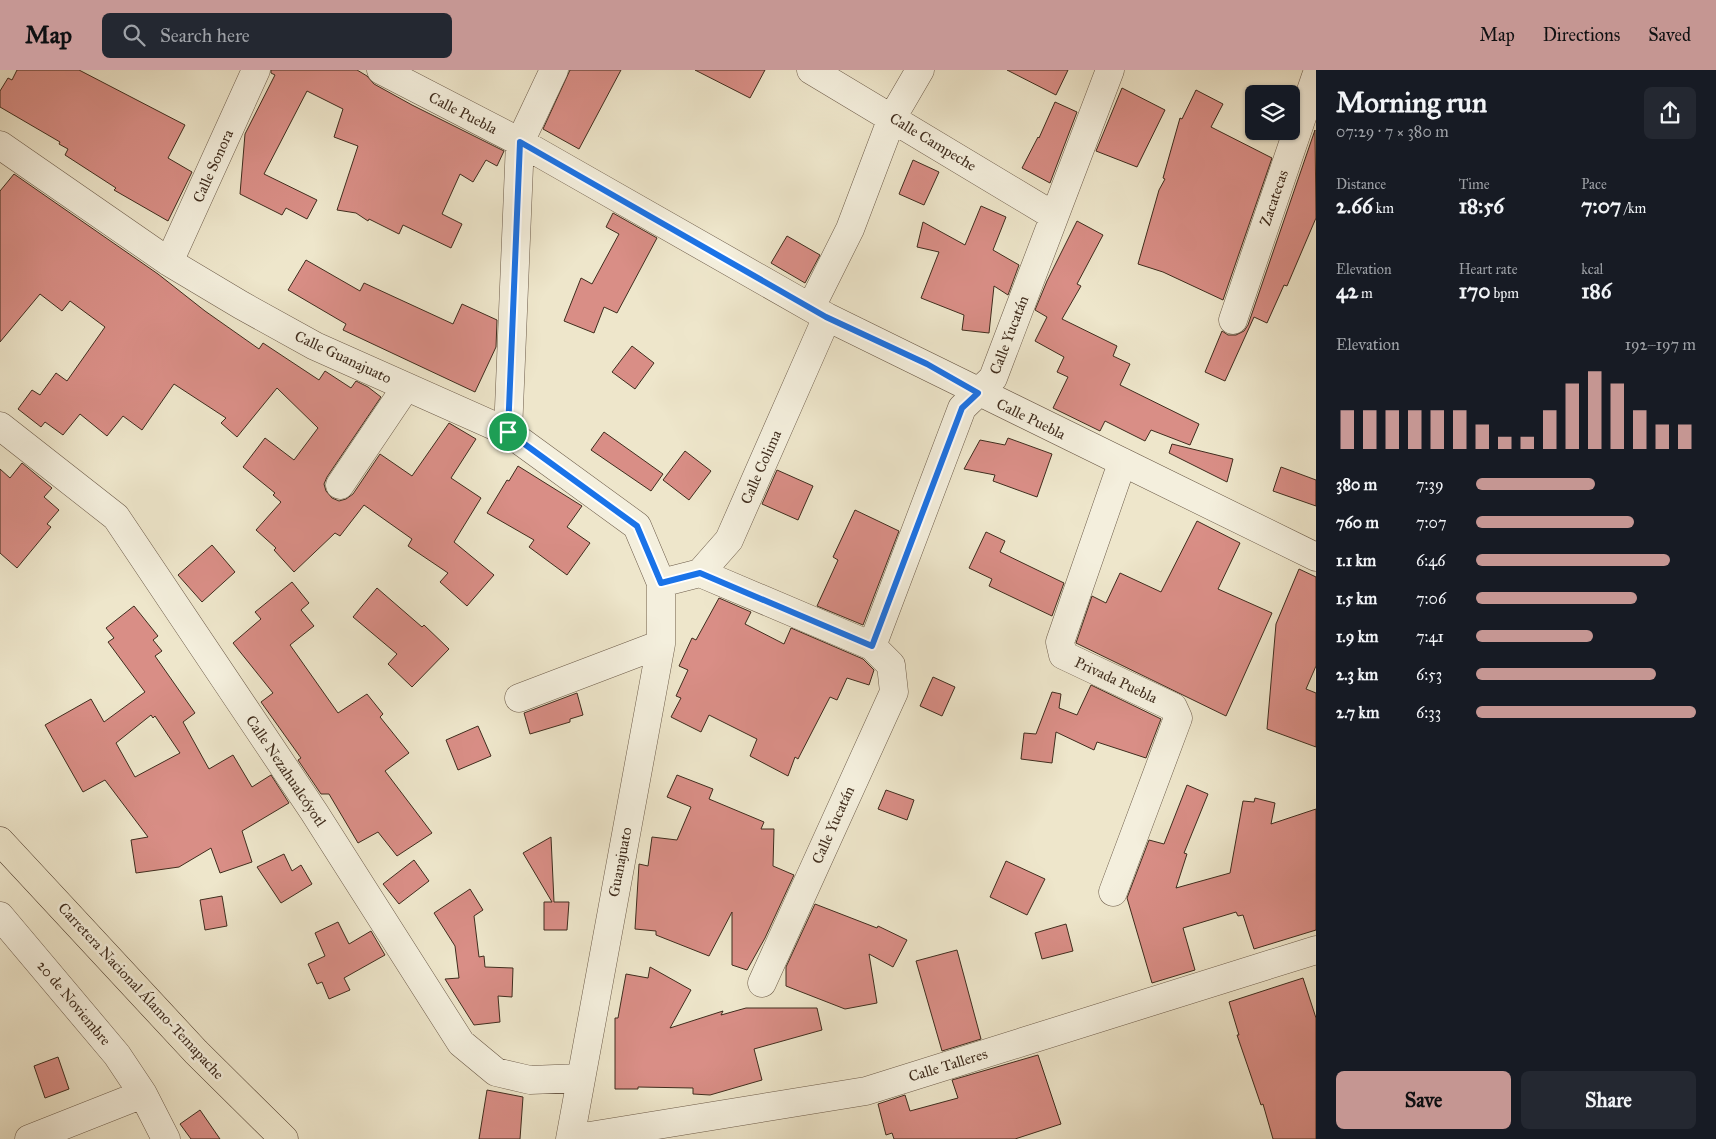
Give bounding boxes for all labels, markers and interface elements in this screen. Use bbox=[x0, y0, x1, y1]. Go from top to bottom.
search box bbox=[102, 13, 452, 58]
text: Map bbox=[25, 20, 72, 50]
icon: search bbox=[120, 21, 148, 49]
text: Search here bbox=[160, 24, 250, 47]
text: Map bbox=[1479, 24, 1515, 46]
text: Directions bbox=[1543, 24, 1620, 46]
text: Saved bbox=[1648, 24, 1691, 46]
map controls bbox=[1245, 85, 1300, 140]
button: layers bbox=[1245, 85, 1300, 140]
text: Morning run bbox=[1336, 85, 1487, 120]
button: share bbox=[1644, 87, 1696, 139]
street label: Calle Puebla bbox=[426, 88, 501, 138]
street label: Calle Campeche bbox=[886, 109, 980, 175]
text: 07:29 · 7 × 380 m bbox=[1336, 122, 1449, 141]
street label: Calle Sonora bbox=[189, 126, 237, 205]
street label: Zacatecas bbox=[1256, 168, 1292, 228]
text: Distance bbox=[1336, 176, 1386, 193]
text: Time bbox=[1459, 176, 1490, 193]
text: Pace bbox=[1581, 176, 1607, 193]
text: 2.66 bbox=[1336, 193, 1373, 219]
text: 18:56 bbox=[1459, 193, 1504, 219]
text: 7:07 bbox=[1581, 193, 1621, 219]
text: km bbox=[1373, 200, 1394, 217]
text: /km bbox=[1621, 200, 1646, 217]
text: Elevation bbox=[1336, 261, 1392, 278]
text: Heart rate bbox=[1459, 261, 1518, 278]
text: kcal bbox=[1581, 261, 1603, 278]
text: 42 bbox=[1336, 278, 1358, 304]
text: 170 bbox=[1459, 278, 1490, 304]
text: 186 bbox=[1581, 278, 1612, 304]
text: m bbox=[1358, 285, 1373, 302]
text: bpm bbox=[1490, 285, 1519, 302]
street label: Calle Yucatán bbox=[986, 293, 1032, 377]
street label: Calle Guanajuato bbox=[292, 327, 395, 387]
text: Elevation bbox=[1336, 335, 1400, 354]
text: 192–197 m bbox=[1625, 335, 1696, 354]
street label: Calle Puebla bbox=[994, 395, 1069, 444]
pin bbox=[487, 411, 529, 453]
icon: arrive bbox=[494, 418, 522, 446]
street label: Calle Colima bbox=[737, 427, 786, 507]
text: 380 m bbox=[1336, 475, 1377, 494]
text: 7:39 bbox=[1416, 475, 1444, 494]
text: 760 m bbox=[1336, 513, 1379, 532]
text: 7:07 bbox=[1416, 513, 1446, 532]
text: 1.1 km bbox=[1336, 551, 1376, 570]
text: 6:46 bbox=[1416, 551, 1445, 570]
text: 1.5 km bbox=[1336, 589, 1377, 608]
text: 7:06 bbox=[1416, 589, 1446, 608]
text: 1.9 km bbox=[1336, 627, 1379, 646]
text: 7:41 bbox=[1416, 627, 1444, 646]
street label: Privada Puebla bbox=[1072, 653, 1161, 707]
text: 2.3 km bbox=[1336, 665, 1378, 684]
text: 6:53 bbox=[1416, 665, 1442, 684]
text: 2.7 km bbox=[1336, 703, 1379, 722]
text: 6:33 bbox=[1416, 703, 1441, 722]
street label: Calle Nezahualcóyotl bbox=[242, 712, 330, 831]
street label: Calle Yucatán bbox=[808, 783, 858, 867]
street label: Guanajuato bbox=[604, 825, 636, 898]
street label: Carretera Nacional Álamo-Temapache bbox=[54, 898, 228, 1083]
street label: 20 de Noviembre bbox=[33, 957, 115, 1049]
street label: Calle Talleres bbox=[906, 1044, 990, 1086]
button: Save bbox=[1336, 1071, 1511, 1129]
button: Share bbox=[1521, 1071, 1696, 1129]

